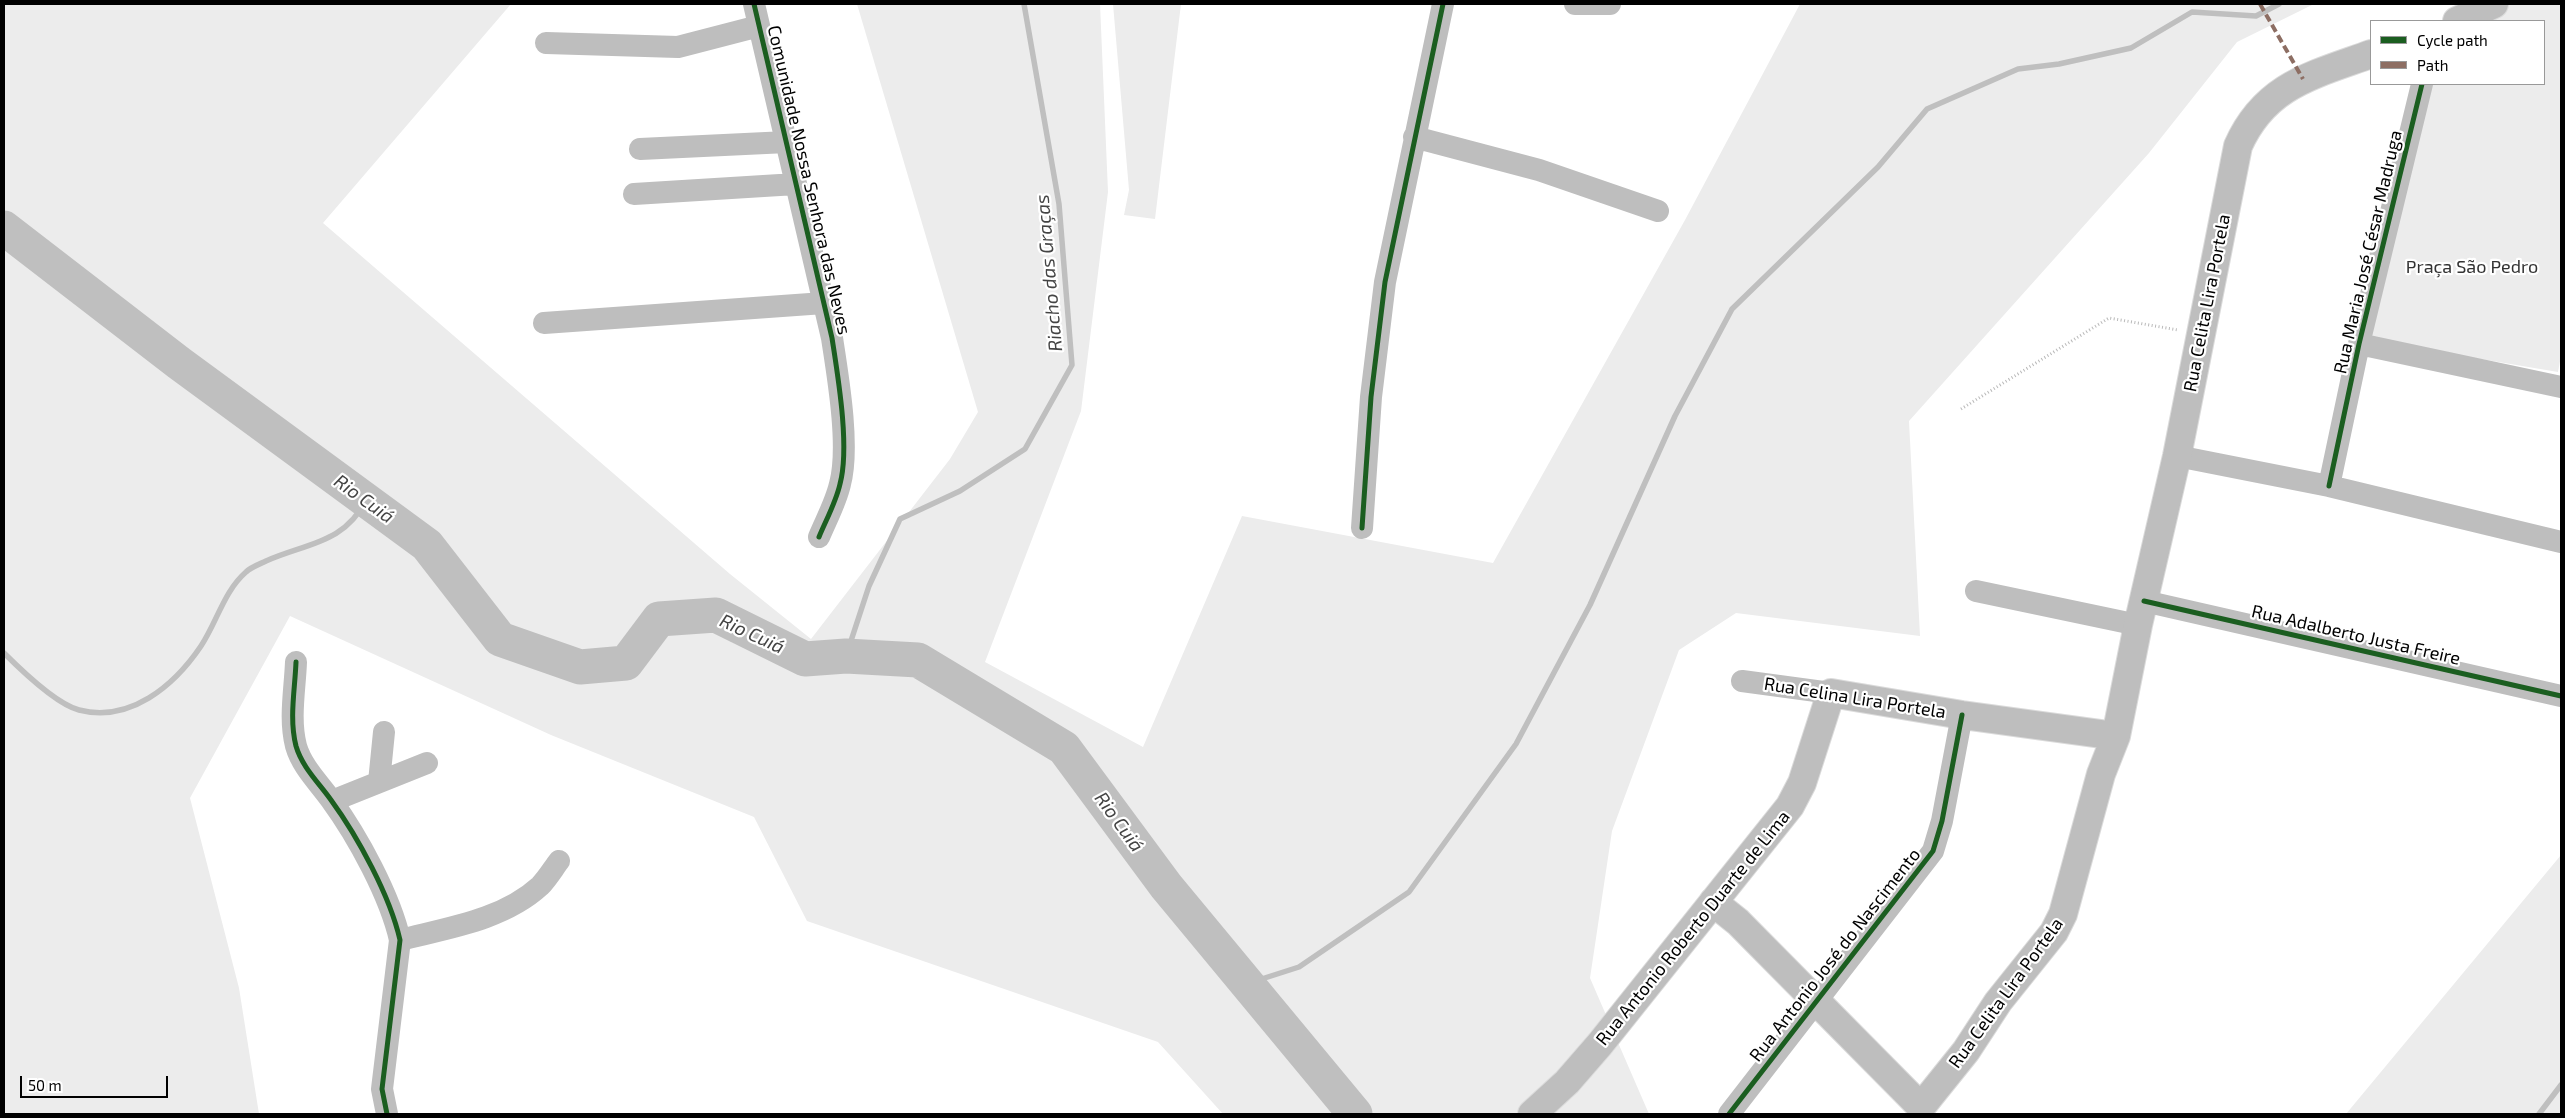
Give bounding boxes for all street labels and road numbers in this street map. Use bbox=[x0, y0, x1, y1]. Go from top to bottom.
street label: Comunidade Nossa Senhora das Neves bbox=[763, 23, 855, 337]
street label: Rua Maria José César Madruga bbox=[2329, 128, 2407, 376]
street label: Rua Celita Lira Portela bbox=[2179, 212, 2235, 394]
street label: Rua Adalberto Justa Freire bbox=[2249, 600, 2463, 670]
street label: Rua Celina Lira Portela bbox=[1762, 673, 1948, 723]
street label: Rua Antonio Roberto Duarte de Lima bbox=[1592, 806, 1794, 1050]
street label: Rua Antonio José do Nascimento bbox=[1745, 844, 1925, 1066]
street label: Rua Celita Lira Portela bbox=[1944, 914, 2068, 1072]

